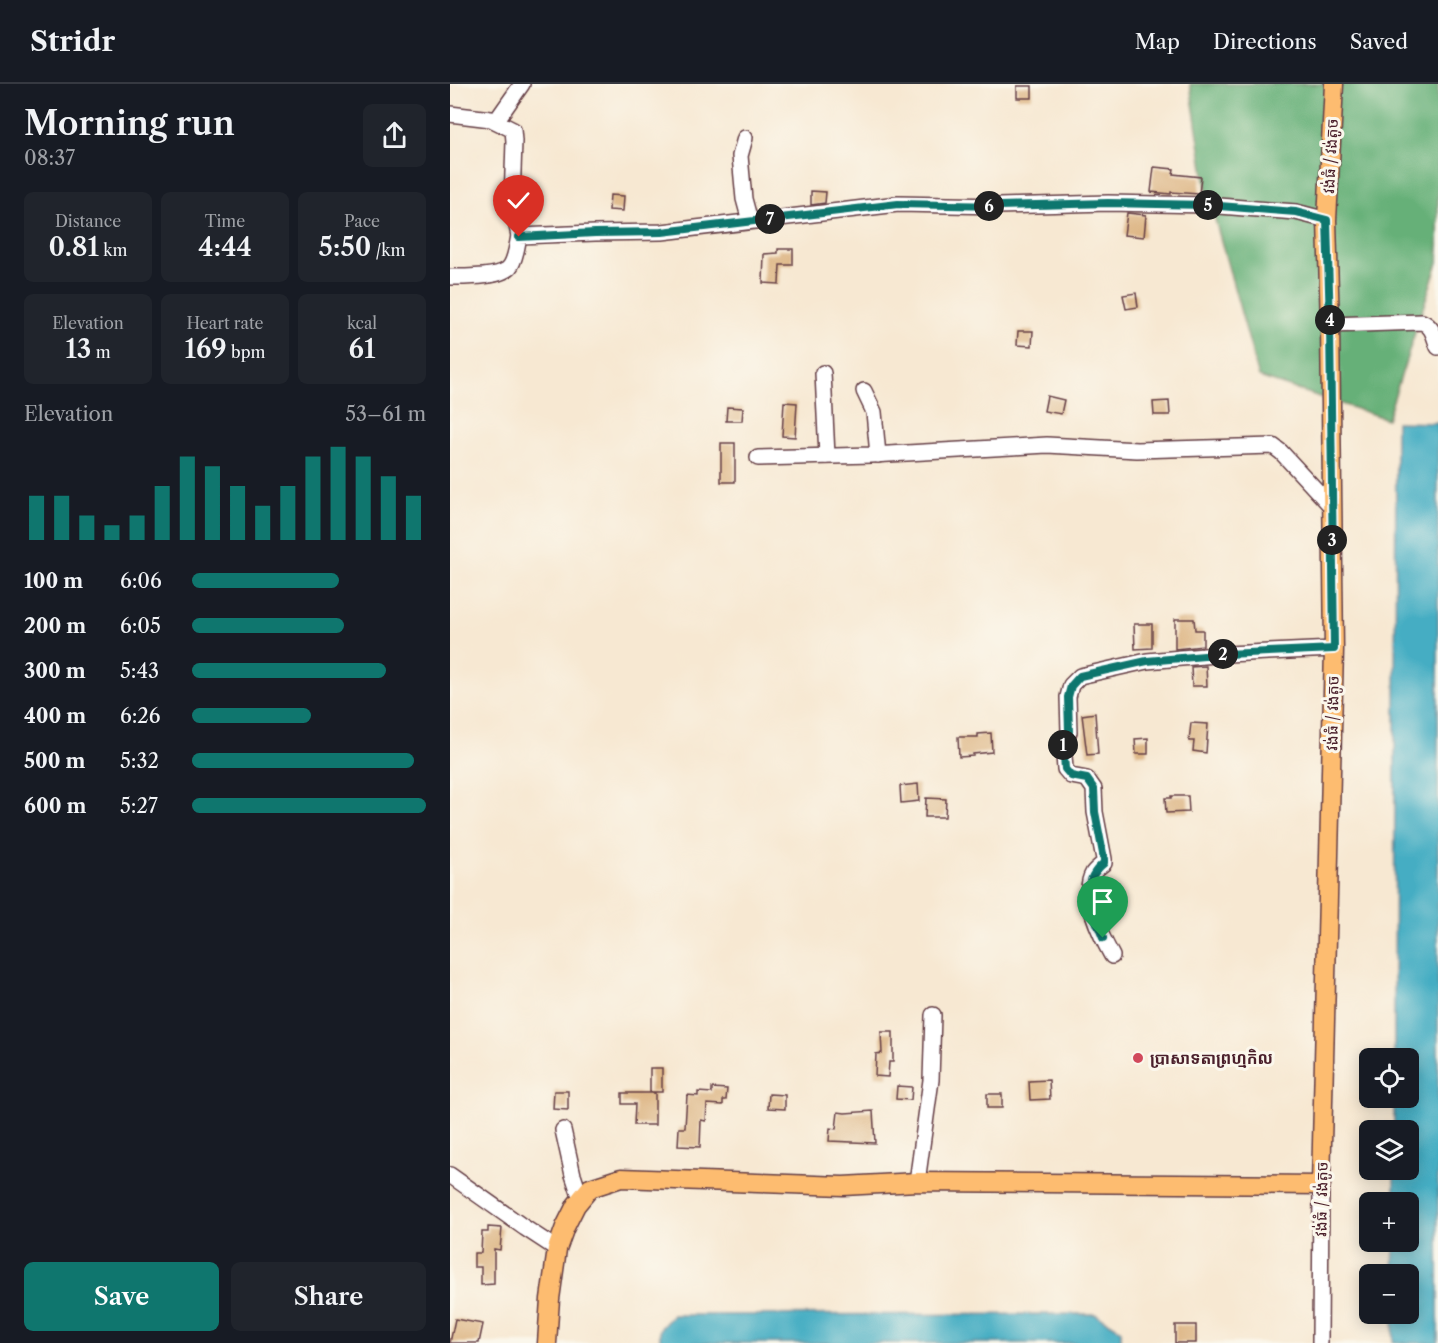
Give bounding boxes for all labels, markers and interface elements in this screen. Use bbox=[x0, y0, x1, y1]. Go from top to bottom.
text: Stridr bbox=[30, 24, 115, 58]
text: Map bbox=[1135, 29, 1180, 54]
text: Directions bbox=[1213, 29, 1317, 54]
text: Saved bbox=[1350, 29, 1408, 54]
text: Morning run bbox=[24, 103, 235, 144]
button: share bbox=[363, 104, 426, 167]
street label: វង់ធំ / វង់តូច bbox=[1318, 118, 1342, 194]
text: 08:37 bbox=[24, 146, 75, 170]
pin bbox=[493, 175, 544, 237]
icon: check bbox=[502, 184, 535, 217]
pin: 5 bbox=[1193, 190, 1223, 220]
pin: 6 bbox=[974, 191, 1004, 221]
text: 5 bbox=[1204, 195, 1212, 215]
text: 6 bbox=[984, 196, 994, 216]
pin: 7 bbox=[755, 204, 785, 234]
text: 7 bbox=[766, 209, 774, 229]
text: Distance bbox=[55, 211, 121, 231]
text: Time bbox=[205, 211, 245, 231]
text: Pace bbox=[344, 211, 380, 231]
text: 0.81 bbox=[49, 231, 99, 263]
text: 4:44 bbox=[198, 231, 252, 263]
text: 5:50 bbox=[319, 231, 371, 263]
text: km bbox=[99, 240, 127, 260]
text: /km bbox=[371, 240, 405, 260]
pin: 4 bbox=[1315, 305, 1345, 335]
text: 4 bbox=[1325, 310, 1335, 330]
text: Elevation bbox=[52, 313, 124, 333]
text: Heart rate bbox=[186, 313, 264, 333]
text: kcal bbox=[347, 313, 377, 333]
text: 13 bbox=[65, 333, 91, 365]
text: 169 bbox=[185, 333, 227, 365]
text: 61 bbox=[349, 333, 375, 365]
text: m bbox=[91, 342, 111, 362]
text: bpm bbox=[227, 342, 265, 362]
text: Elevation bbox=[24, 402, 113, 426]
text: 53–61 m bbox=[345, 402, 426, 426]
pin: 3 bbox=[1317, 525, 1347, 555]
text: 3 bbox=[1327, 530, 1337, 550]
text: 100 m bbox=[24, 569, 83, 593]
text: 6:06 bbox=[120, 569, 162, 593]
text: 200 m bbox=[24, 614, 86, 638]
text: 6:05 bbox=[120, 614, 161, 638]
pin: 2 bbox=[1208, 639, 1238, 669]
text: 2 bbox=[1218, 644, 1228, 664]
text: 300 m bbox=[24, 659, 86, 683]
text: 5:43 bbox=[120, 659, 159, 683]
street label: វង់ធំ / វង់តូច bbox=[1321, 675, 1343, 751]
text: 400 m bbox=[24, 704, 86, 728]
text: 6:26 bbox=[120, 704, 161, 728]
pin: 1 bbox=[1048, 730, 1078, 760]
text: 1 bbox=[1059, 735, 1067, 755]
text: 500 m bbox=[24, 749, 85, 773]
text: 5:32 bbox=[120, 749, 159, 773]
text: 600 m bbox=[24, 794, 86, 818]
text: 5:27 bbox=[120, 794, 158, 818]
pin bbox=[1077, 876, 1128, 938]
icon: arrive bbox=[1086, 885, 1119, 918]
place label: ប្រាសាទតាព្រហ្មកិល bbox=[1150, 1048, 1273, 1068]
map controls bbox=[1359, 1048, 1419, 1324]
button: locate bbox=[1359, 1048, 1419, 1108]
marker: ប្រាសាទតាព្រហ្មកិល bbox=[1131, 1051, 1145, 1065]
button: layers bbox=[1359, 1120, 1419, 1180]
street label: វង់ធំ / វង់តូច bbox=[1310, 1161, 1332, 1237]
button: + bbox=[1359, 1192, 1419, 1252]
button: Save bbox=[24, 1262, 219, 1331]
button: Share bbox=[231, 1262, 426, 1331]
button: − bbox=[1359, 1264, 1419, 1324]

